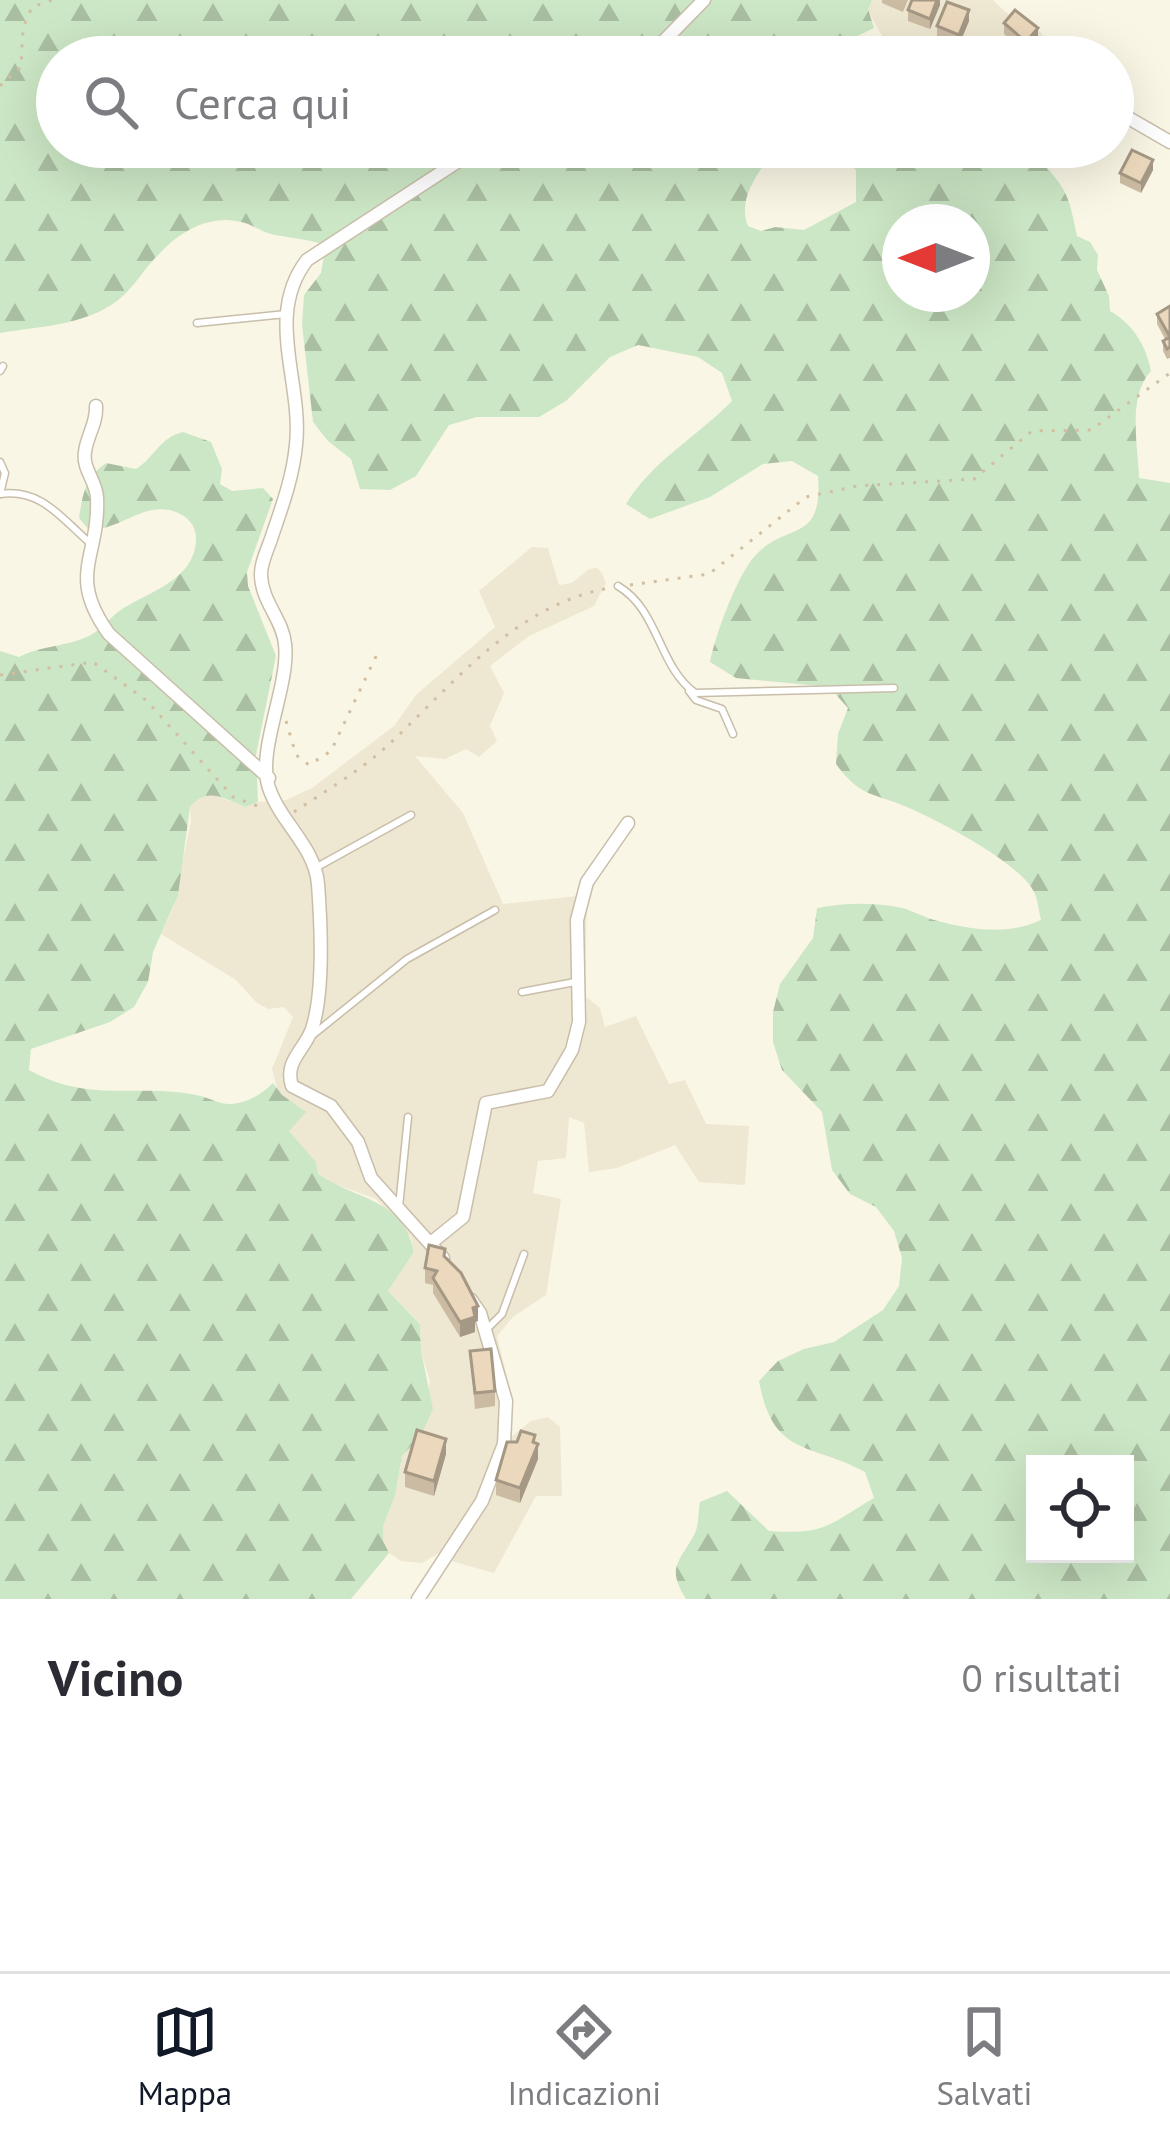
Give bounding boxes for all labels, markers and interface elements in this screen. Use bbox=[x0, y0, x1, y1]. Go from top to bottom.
search box bbox=[36, 36, 1134, 168]
icon: search bbox=[78, 69, 144, 135]
text: Cerca qui bbox=[174, 73, 351, 131]
north arrow bbox=[882, 204, 990, 312]
map controls bbox=[1026, 1455, 1134, 1563]
button: locate bbox=[1026, 1455, 1134, 1563]
text: Vicino bbox=[48, 1644, 183, 1710]
text: 0 risultati bbox=[962, 1652, 1122, 1703]
tab: Mappa bbox=[138, 1999, 232, 2114]
tab: Indicazioni bbox=[507, 1999, 661, 2114]
tab: Salvati bbox=[936, 1999, 1032, 2114]

